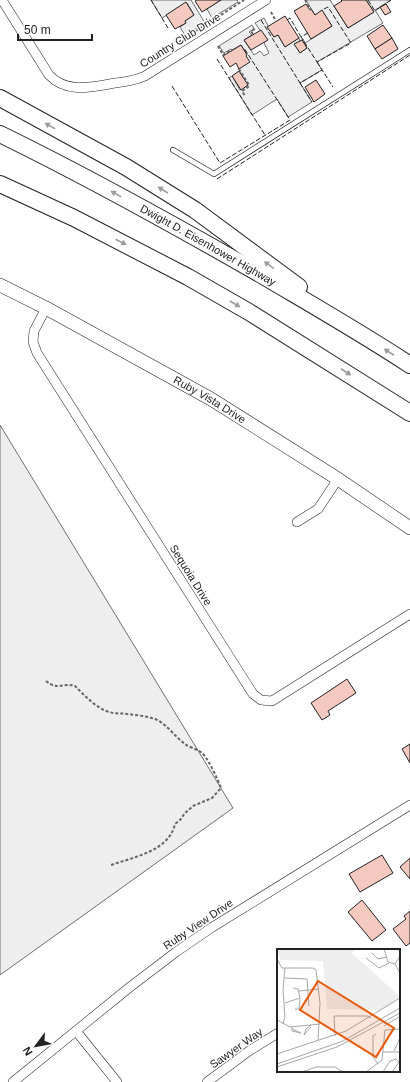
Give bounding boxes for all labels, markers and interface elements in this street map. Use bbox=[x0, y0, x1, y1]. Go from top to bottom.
street label: Country Club Drive bbox=[137, 10, 223, 70]
scale bar bbox=[18, 16, 92, 42]
text: 50 m bbox=[24, 23, 51, 37]
one-way arrow bbox=[44, 122, 56, 129]
one-way arrow bbox=[157, 187, 169, 194]
one-way arrow bbox=[110, 190, 121, 197]
street label: Dwight D. Eisenhower Highway bbox=[138, 202, 279, 288]
one-way arrow bbox=[115, 239, 127, 245]
one-way arrow bbox=[264, 261, 275, 269]
one-way arrow bbox=[229, 300, 241, 307]
one-way arrow bbox=[383, 348, 395, 355]
one-way arrow bbox=[341, 368, 351, 376]
street label: Ruby Vista Drive bbox=[172, 374, 248, 425]
street label: Sequoia Drive bbox=[168, 543, 214, 607]
street label: Ruby View Drive bbox=[161, 896, 235, 952]
inset map bbox=[277, 949, 400, 1072]
street label: Sawyer Way bbox=[207, 1025, 265, 1071]
north arrow bbox=[16, 1026, 56, 1066]
text: N bbox=[20, 1045, 35, 1058]

